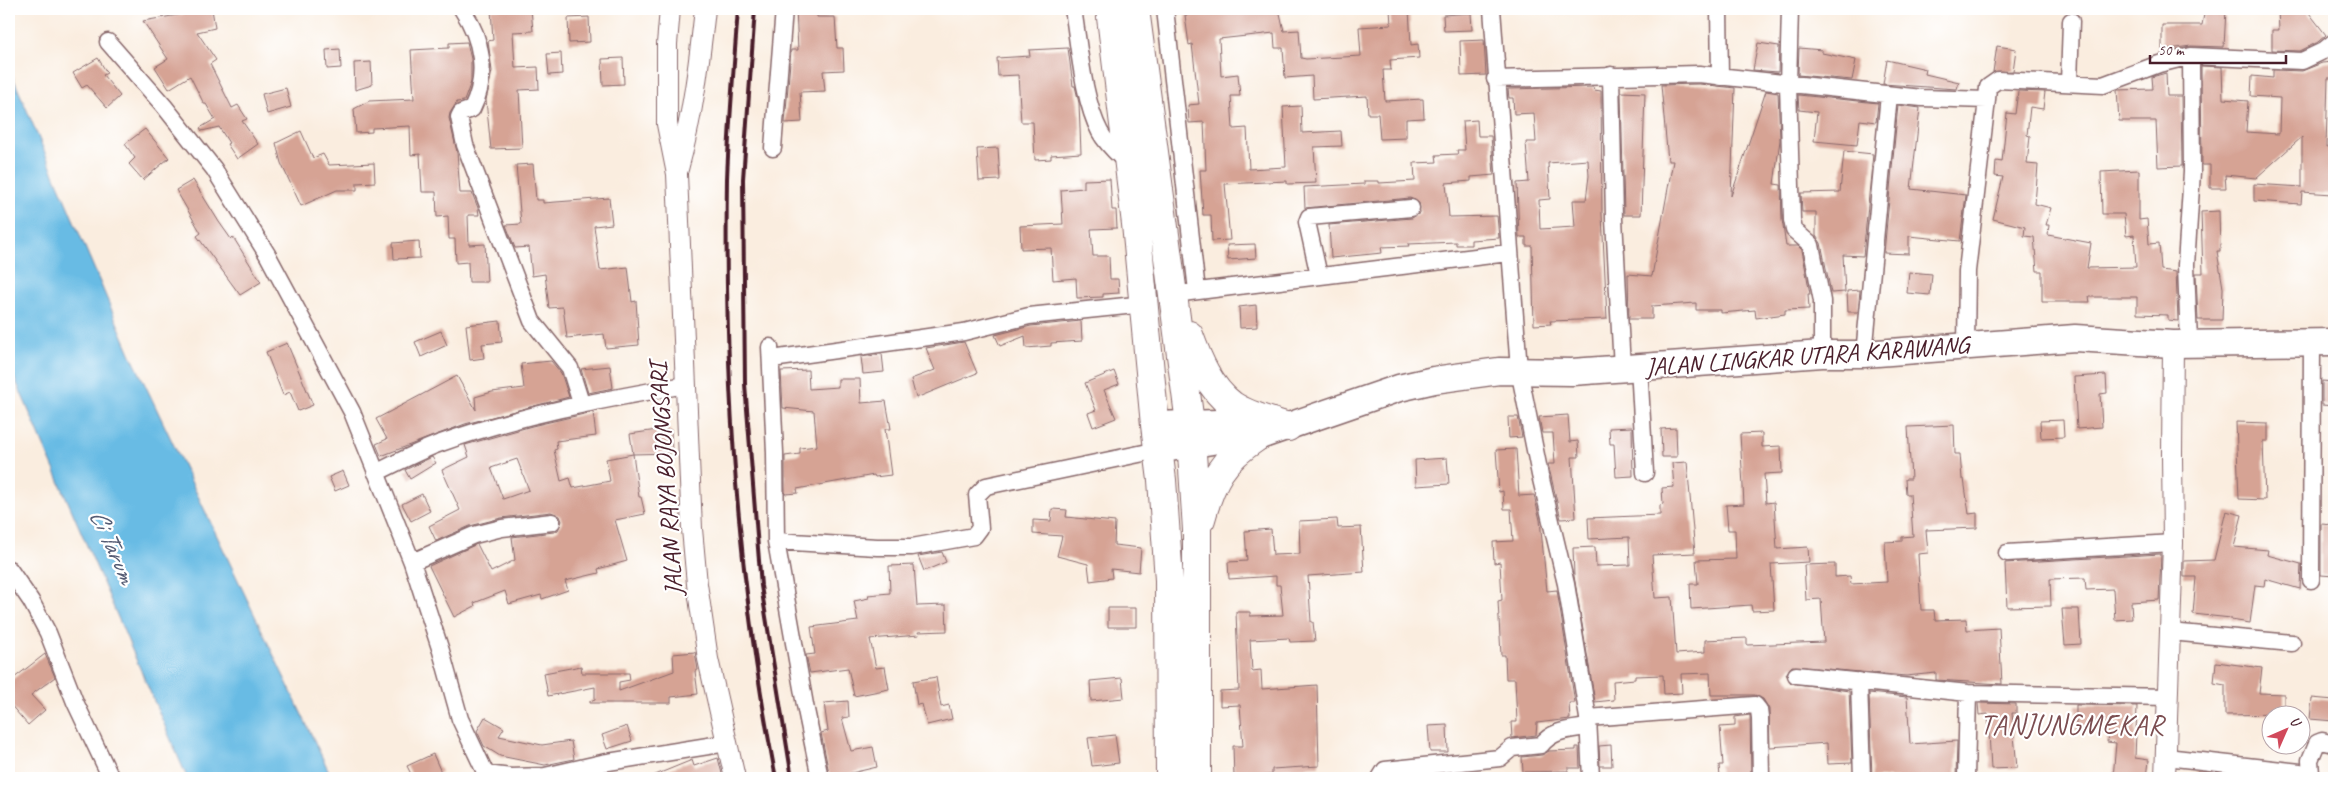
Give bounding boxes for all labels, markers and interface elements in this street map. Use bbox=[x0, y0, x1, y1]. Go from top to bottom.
scale bar bbox=[2150, 32, 2287, 64]
text: 50 m bbox=[2158, 41, 2185, 60]
street label: JALAN LINGKAR UTARA KARAWANG bbox=[1643, 328, 1973, 383]
street label: JALAN RAYA BOJONGSARI bbox=[642, 356, 690, 598]
water label: Ci Tarum bbox=[82, 504, 145, 591]
north arrow bbox=[2260, 704, 2310, 754]
district label: TANJUNGMEKAR bbox=[1980, 707, 2166, 742]
text: U bbox=[2286, 713, 2306, 732]

